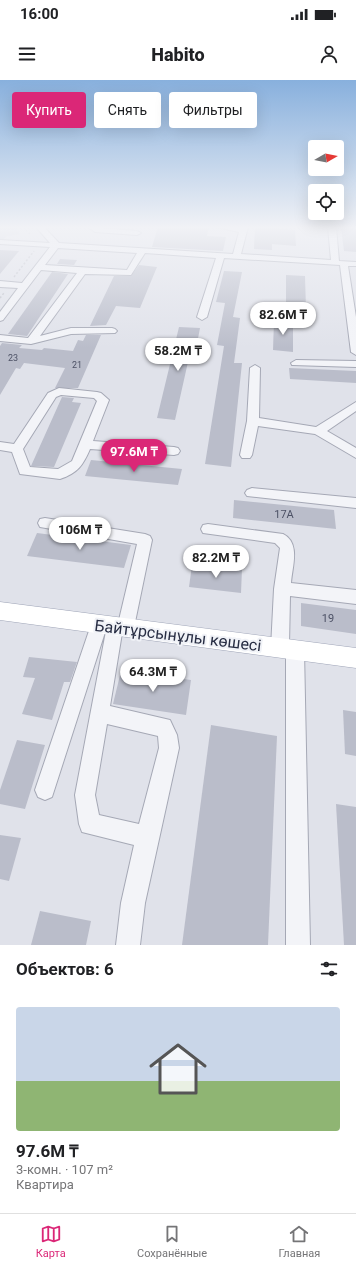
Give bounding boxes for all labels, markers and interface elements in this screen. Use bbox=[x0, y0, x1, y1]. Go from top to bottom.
text: 16:00 bbox=[20, 5, 59, 23]
icon: menu bbox=[16, 43, 38, 65]
icon: person bbox=[318, 43, 340, 65]
text: Habito bbox=[151, 44, 205, 65]
chip: Купить bbox=[12, 92, 86, 128]
chip: Снять bbox=[94, 92, 161, 128]
chip: Фильтры bbox=[169, 92, 257, 128]
north arrow bbox=[308, 140, 344, 176]
map controls bbox=[308, 140, 344, 220]
button: locate bbox=[308, 184, 344, 220]
pin: 82.6M ₸ bbox=[246, 302, 320, 336]
text: 82.6M ₸ bbox=[259, 307, 307, 322]
pin: 58.2M ₸ bbox=[141, 338, 215, 372]
text: 58.2M ₸ bbox=[154, 343, 202, 358]
house number: 23 bbox=[8, 353, 18, 363]
house number: 21 bbox=[72, 360, 82, 370]
pin: 97.6M ₸ bbox=[97, 439, 171, 473]
text: 97.6M ₸ bbox=[110, 444, 158, 459]
house number: 17А bbox=[274, 508, 295, 521]
pin: 106M ₸ bbox=[47, 517, 113, 551]
text: 106M ₸ bbox=[58, 522, 102, 537]
pin: 82.2M ₸ bbox=[179, 545, 253, 579]
text: 82.2M ₸ bbox=[192, 550, 240, 565]
house number: 19 bbox=[322, 612, 334, 625]
street label: Байтұрсынұлы көшесі bbox=[94, 616, 262, 655]
pin: 64.3M ₸ bbox=[116, 659, 190, 693]
text: 64.3M ₸ bbox=[129, 664, 177, 679]
icon: filters bbox=[318, 958, 340, 980]
text: Объектов: 6 bbox=[16, 959, 114, 979]
icon: home bbox=[142, 1033, 214, 1105]
text: 97.6M ₸ bbox=[16, 1141, 79, 1161]
text: 3-комн. · 107 m² bbox=[16, 1162, 113, 1177]
text: Квартира bbox=[16, 1177, 74, 1192]
tab: Карта bbox=[36, 1223, 66, 1260]
tab: Сохранённые bbox=[137, 1223, 207, 1260]
tab: Главная bbox=[279, 1223, 320, 1260]

